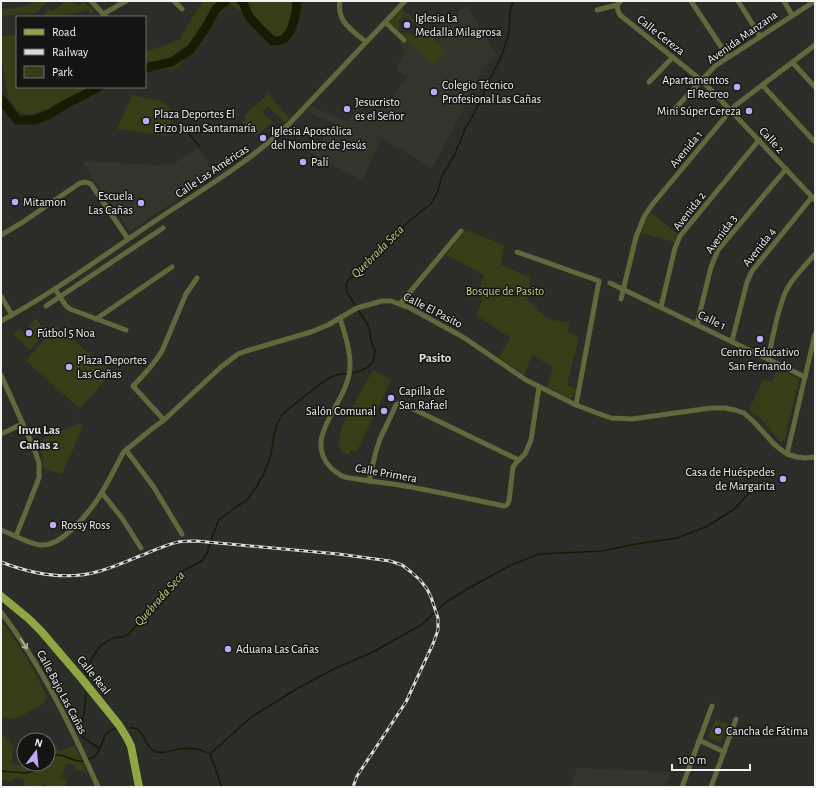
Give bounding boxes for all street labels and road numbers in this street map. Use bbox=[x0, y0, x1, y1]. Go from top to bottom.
street label: Avenida Manzana bbox=[705, 8, 780, 66]
street label: Calle Cereza bbox=[635, 13, 687, 57]
street label: Calle 2 bbox=[757, 125, 787, 156]
street label: Avenida 1 bbox=[667, 128, 705, 170]
street label: Calle Las Américas bbox=[173, 142, 251, 200]
street label: Avenida 2 bbox=[670, 189, 708, 233]
street label: Avenida 3 bbox=[703, 212, 739, 256]
street label: Avenida 4 bbox=[740, 225, 778, 269]
street label: Calle El Pasito bbox=[402, 290, 464, 330]
street label: Calle 1 bbox=[696, 308, 728, 332]
street label: Calle Primera bbox=[354, 462, 418, 484]
street label: Calle Bajo Las Cañas bbox=[34, 648, 89, 736]
street label: Calle Real bbox=[75, 654, 113, 696]

